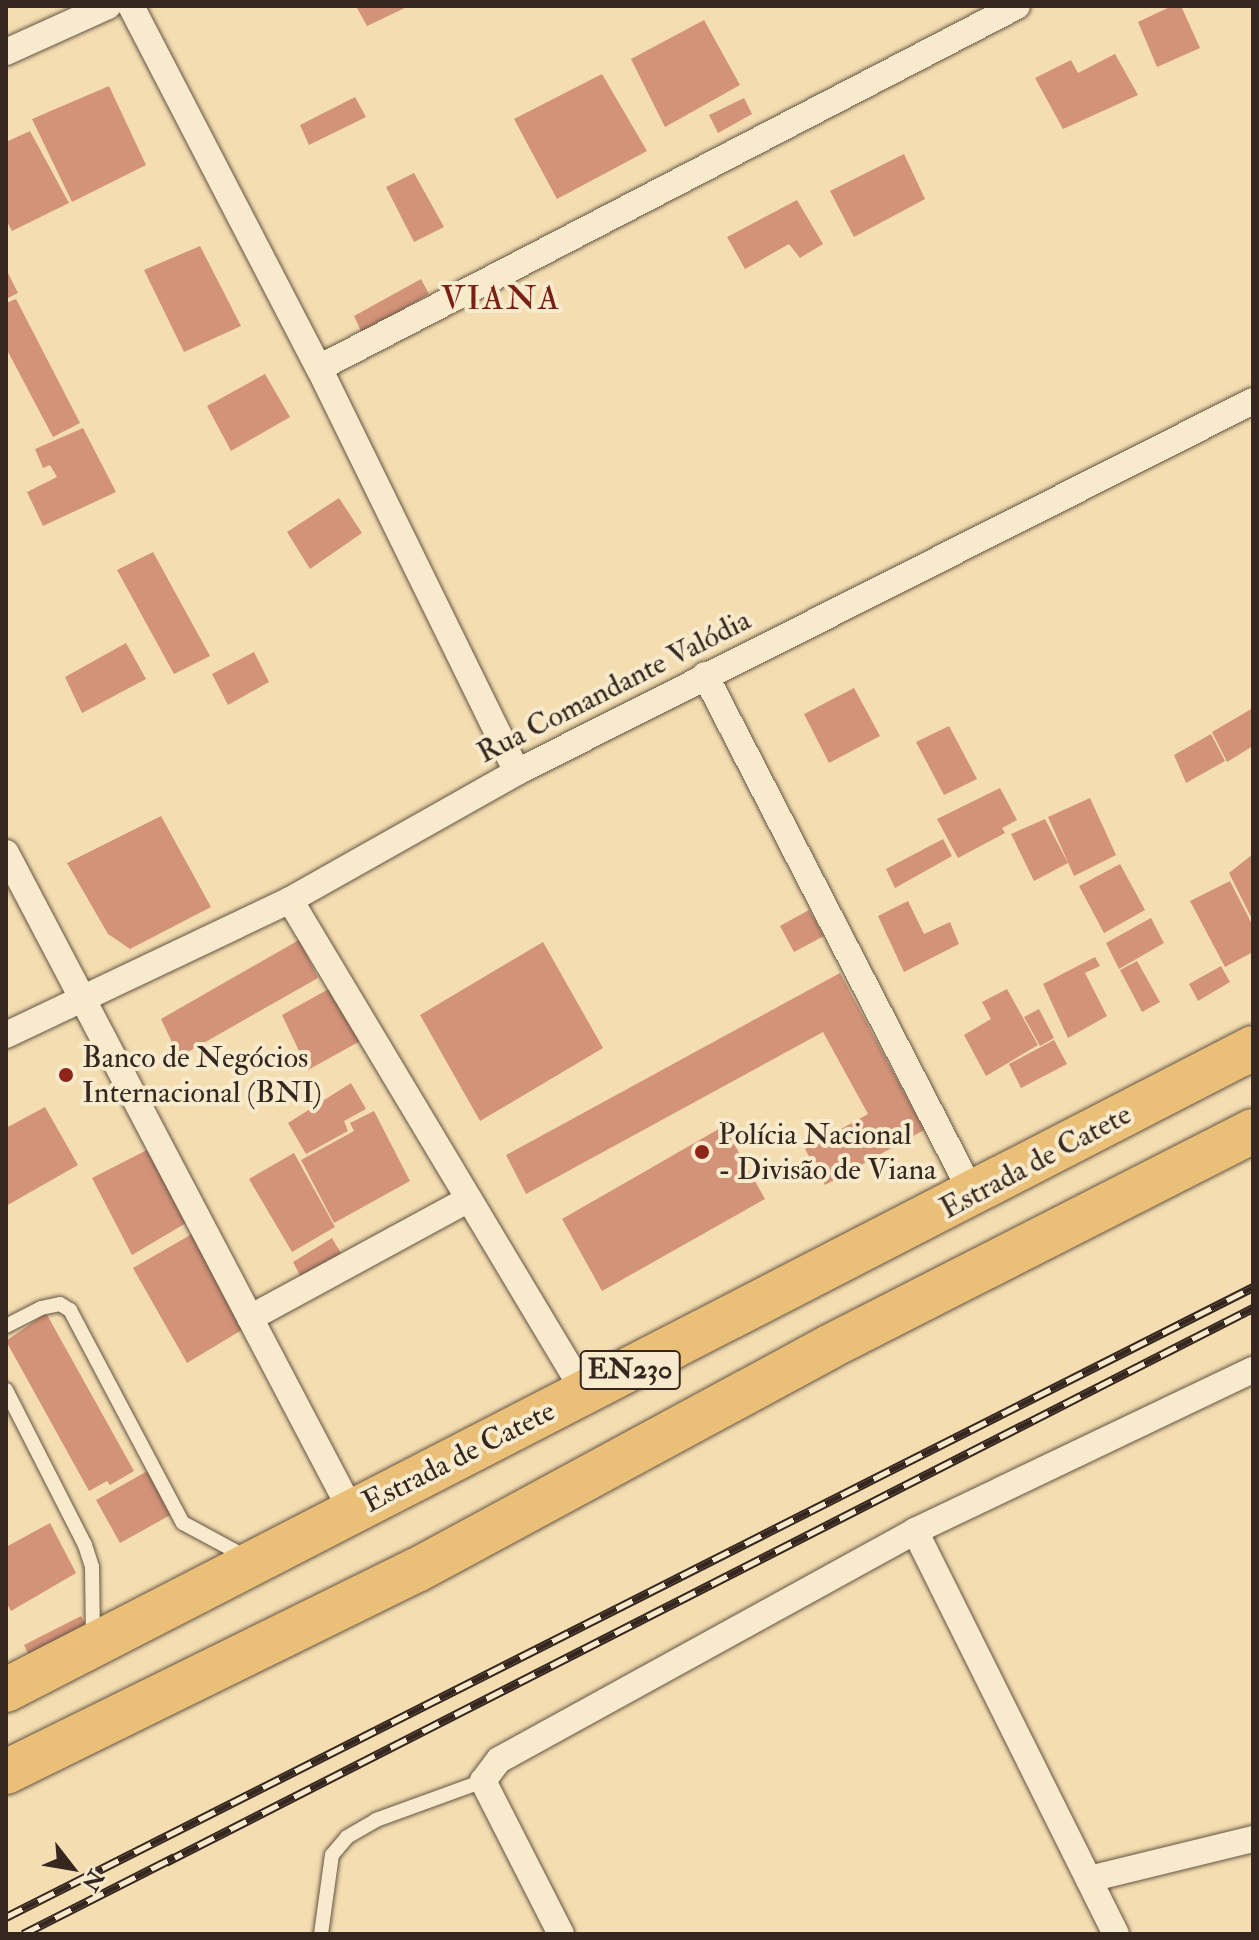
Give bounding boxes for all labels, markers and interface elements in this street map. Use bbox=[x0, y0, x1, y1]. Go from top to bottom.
district label: VIANA bbox=[441, 279, 561, 319]
street label: Rua Comandante Valódia bbox=[471, 602, 757, 772]
place label: Banco de Negócios Internacional (BNI) bbox=[82, 1040, 322, 1110]
marker: Banco de Negócios Internacional (BNI) bbox=[57, 1066, 75, 1084]
street label: Estrada de Catete bbox=[934, 1097, 1138, 1227]
place label: Polícia Nacional - Divisão de Viana bbox=[718, 1117, 936, 1188]
marker: Polícia Nacional - Divisão de Viana bbox=[693, 1143, 711, 1161]
road number: EN230 bbox=[578, 1346, 682, 1394]
street label: Estrada de Catete bbox=[357, 1393, 561, 1521]
north arrow bbox=[32, 1828, 112, 1908]
text: N bbox=[76, 1865, 110, 1896]

